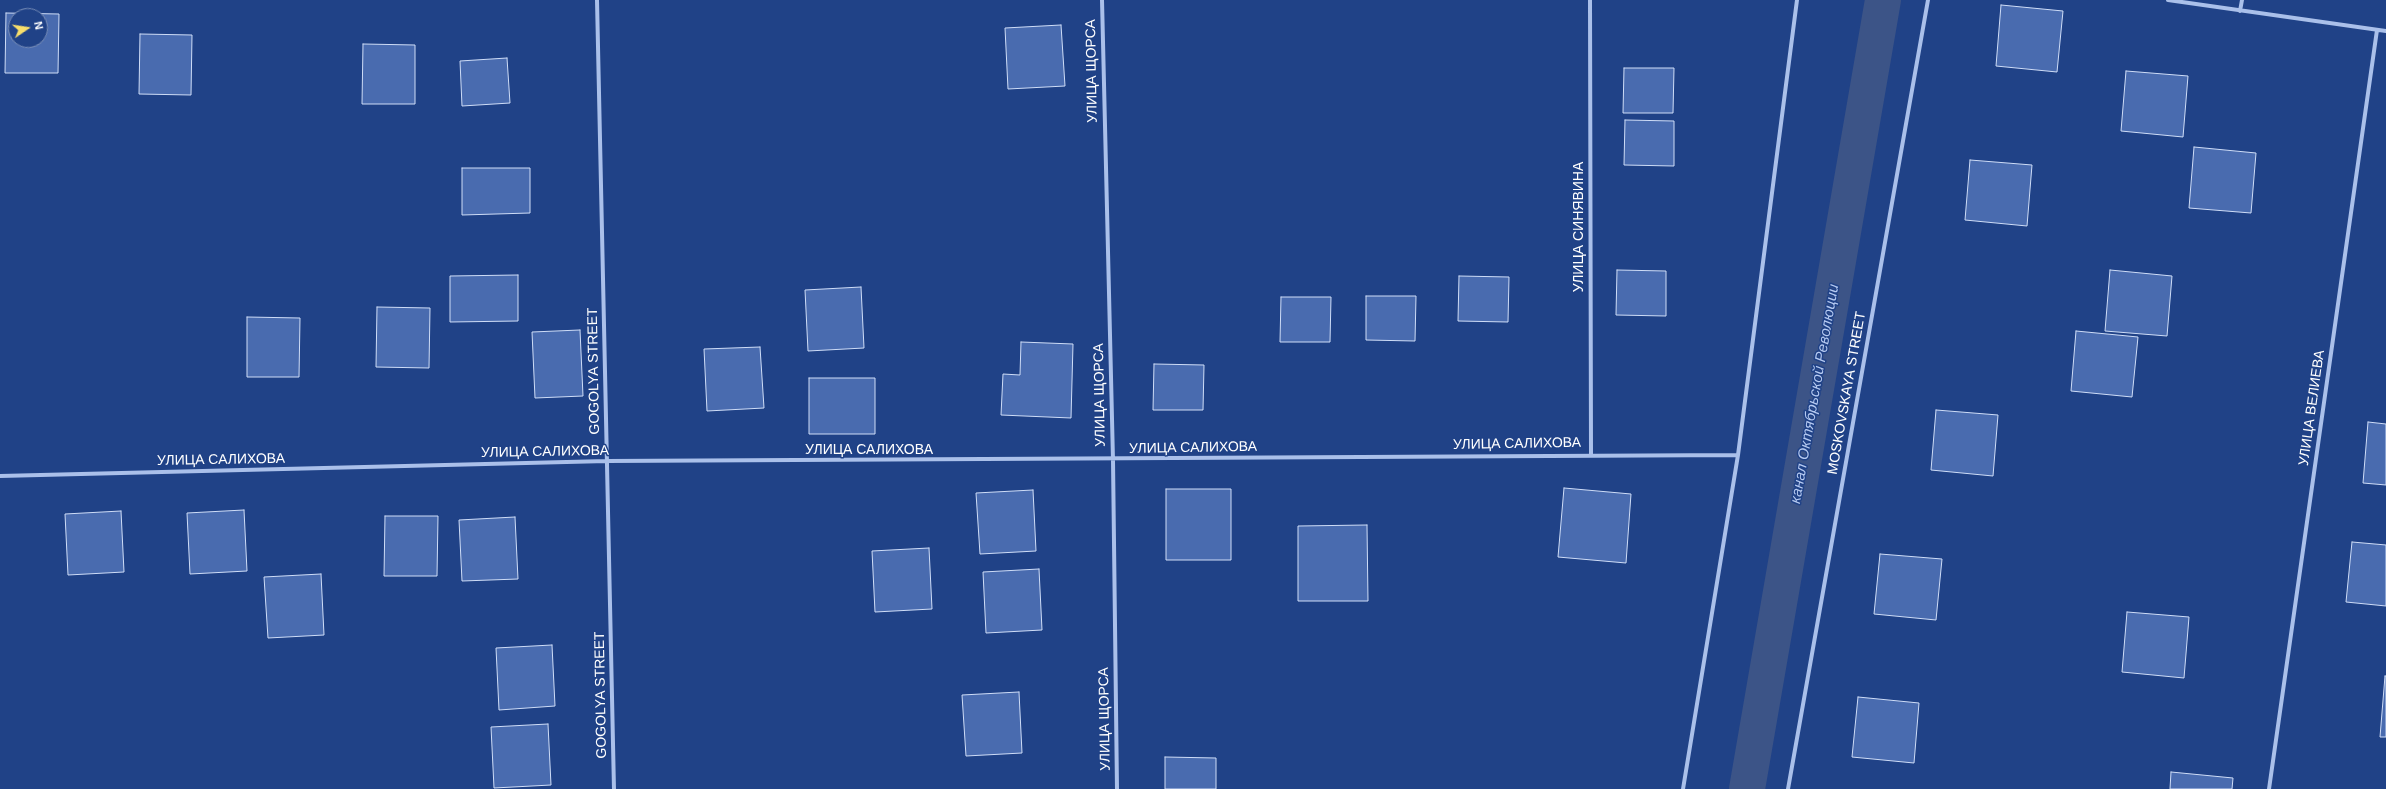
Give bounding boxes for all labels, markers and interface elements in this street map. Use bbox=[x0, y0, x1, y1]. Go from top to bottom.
north arrow bbox=[8, 8, 48, 48]
street label: УЛИЦА ЩОРСА bbox=[1083, 19, 1101, 123]
text: N bbox=[32, 20, 45, 31]
street label: УЛИЦА СИНЯВИНА bbox=[1571, 162, 1587, 292]
water label: канал Октябрьской Революции bbox=[1787, 283, 1843, 505]
street label: GOGOLYA STREET bbox=[584, 307, 604, 435]
street label: MOSKOVSKAYA STREET bbox=[1824, 310, 1870, 476]
street label: УЛИЦА ЩОРСА bbox=[1091, 343, 1109, 447]
street label: УЛИЦА ВЕЛИЕВА bbox=[2296, 349, 2328, 467]
street label: УЛИЦА САЛИХОВА bbox=[1453, 434, 1581, 454]
street label: УЛИЦА САЛИХОВА bbox=[1129, 438, 1257, 458]
street label: УЛИЦА САЛИХОВА bbox=[481, 442, 609, 462]
street label: УЛИЦА САЛИХОВА bbox=[805, 442, 933, 458]
street label: УЛИЦА САЛИХОВА bbox=[157, 450, 285, 470]
street label: GOGOLYA STREET bbox=[591, 631, 611, 759]
street label: УЛИЦА ЩОРСА bbox=[1096, 667, 1114, 771]

